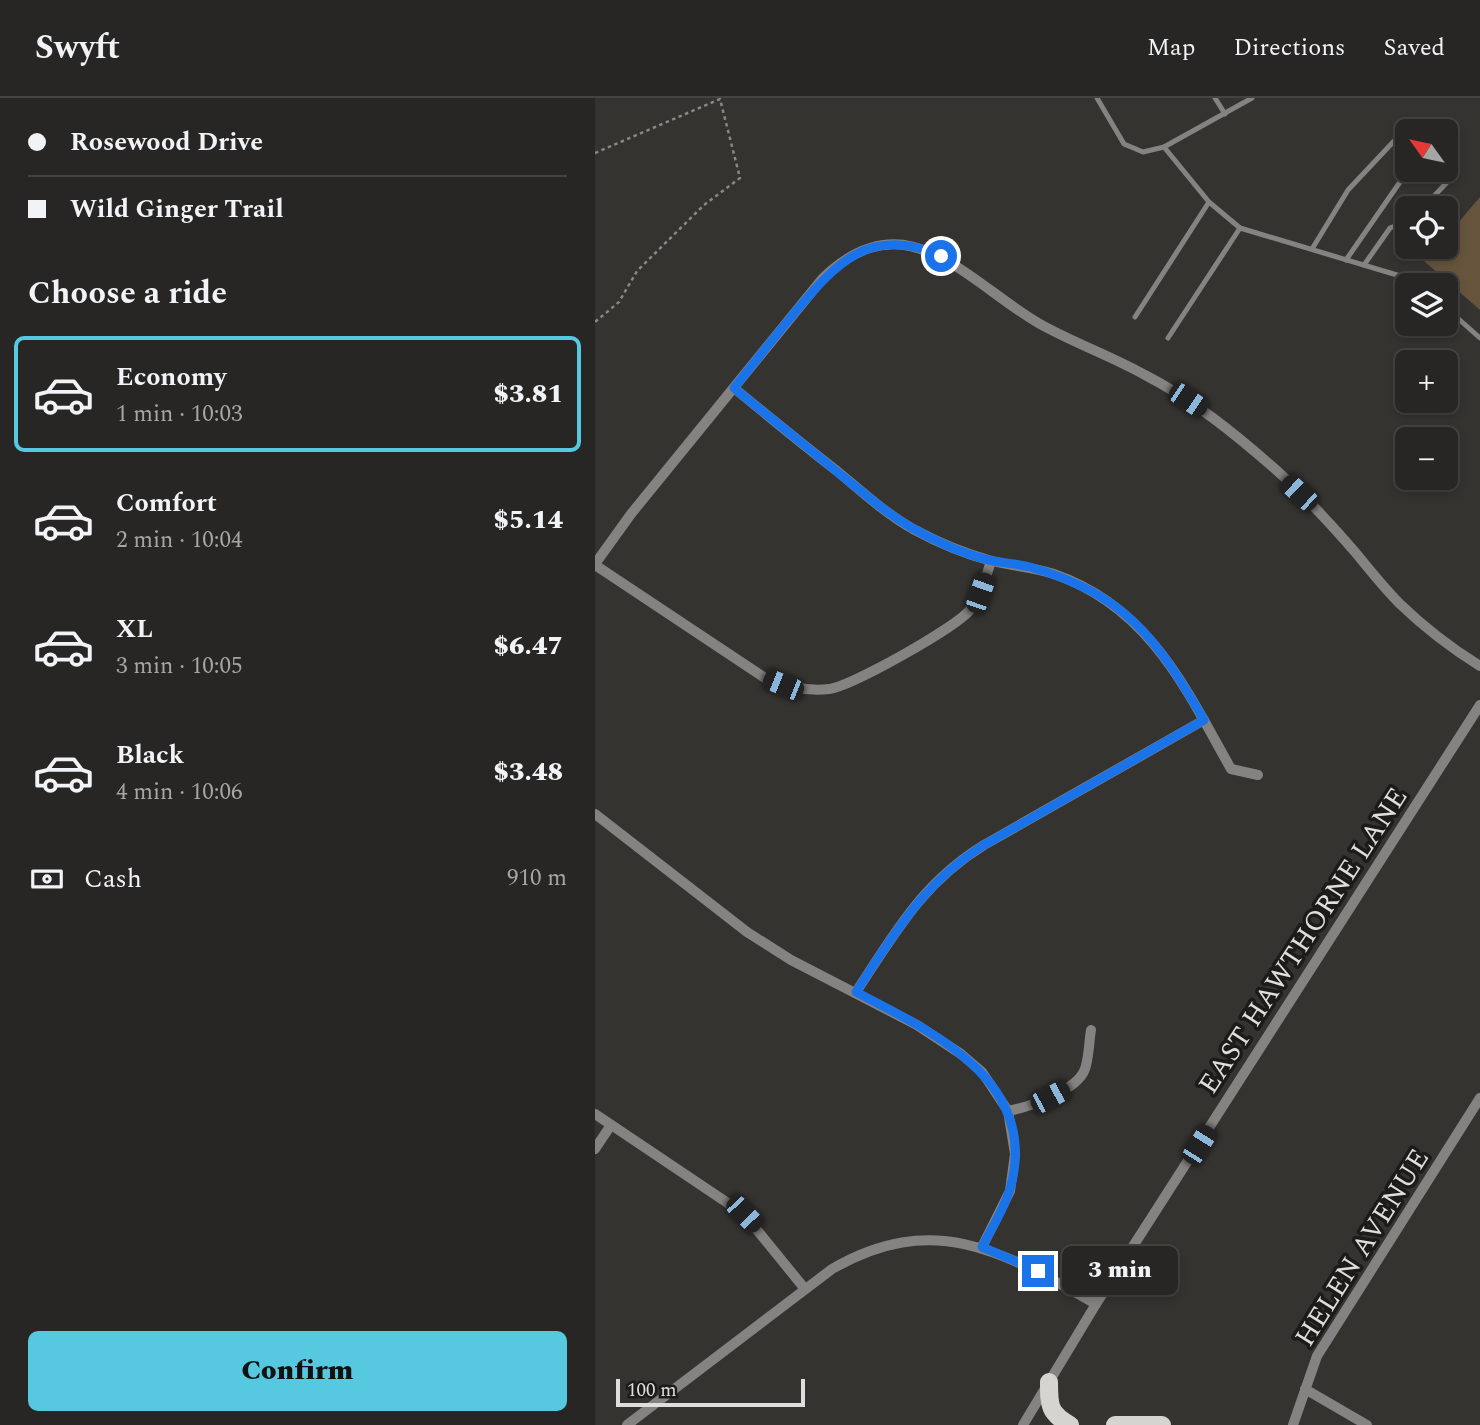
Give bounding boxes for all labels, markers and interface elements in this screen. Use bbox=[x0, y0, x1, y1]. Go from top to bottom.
text: Swyft bbox=[35, 23, 120, 73]
text: Map bbox=[1147, 30, 1195, 66]
text: Directions bbox=[1233, 30, 1345, 66]
text: Saved bbox=[1383, 30, 1445, 66]
north arrow bbox=[1395, 119, 1458, 182]
map controls bbox=[1395, 119, 1458, 490]
text: Rosewood Drive bbox=[70, 122, 263, 162]
text: Wild Ginger Trail bbox=[70, 189, 284, 229]
button: locate bbox=[1395, 196, 1458, 259]
route start bbox=[925, 240, 957, 272]
text: Choose a ride bbox=[28, 269, 227, 318]
button: layers bbox=[1395, 273, 1458, 336]
button: + bbox=[1395, 350, 1458, 413]
text: Economy bbox=[116, 357, 226, 397]
icon: car bbox=[32, 363, 95, 426]
text: $3.81 bbox=[493, 374, 563, 414]
car bbox=[1165, 380, 1212, 420]
text: 1 min · 10:03 bbox=[116, 397, 243, 432]
button: − bbox=[1395, 427, 1458, 490]
car bbox=[1277, 471, 1322, 515]
text: Comfort bbox=[116, 483, 217, 523]
icon: car bbox=[32, 489, 95, 552]
text: $5.14 bbox=[493, 500, 563, 540]
text: 2 min · 10:04 bbox=[116, 523, 243, 558]
car bbox=[964, 570, 997, 616]
text: XL bbox=[116, 609, 153, 649]
icon: car bbox=[32, 615, 95, 678]
text: $6.47 bbox=[493, 626, 563, 666]
text: 3 min · 10:05 bbox=[116, 649, 243, 684]
car bbox=[760, 667, 807, 703]
text: Black bbox=[116, 735, 184, 775]
icon: car bbox=[32, 741, 95, 804]
text: $3.48 bbox=[493, 752, 563, 792]
text: 4 min · 10:06 bbox=[116, 775, 243, 810]
street label: EAST HAWTHORNE LANE bbox=[1188, 779, 1419, 1103]
text: Cash bbox=[84, 859, 142, 899]
icon: cash bbox=[28, 860, 66, 898]
text: 910 m bbox=[507, 861, 567, 896]
car bbox=[1027, 1078, 1074, 1116]
car bbox=[1179, 1122, 1220, 1168]
street label: HELEN AVENUE bbox=[1284, 1140, 1441, 1355]
car bbox=[722, 1192, 767, 1236]
callout: 3 min bbox=[1062, 1246, 1178, 1296]
text: 3 min bbox=[1088, 1253, 1152, 1288]
route end bbox=[1022, 1255, 1054, 1287]
button: Confirm bbox=[28, 1331, 567, 1411]
scale bar bbox=[616, 1376, 805, 1408]
text: 100 m bbox=[627, 1376, 677, 1405]

